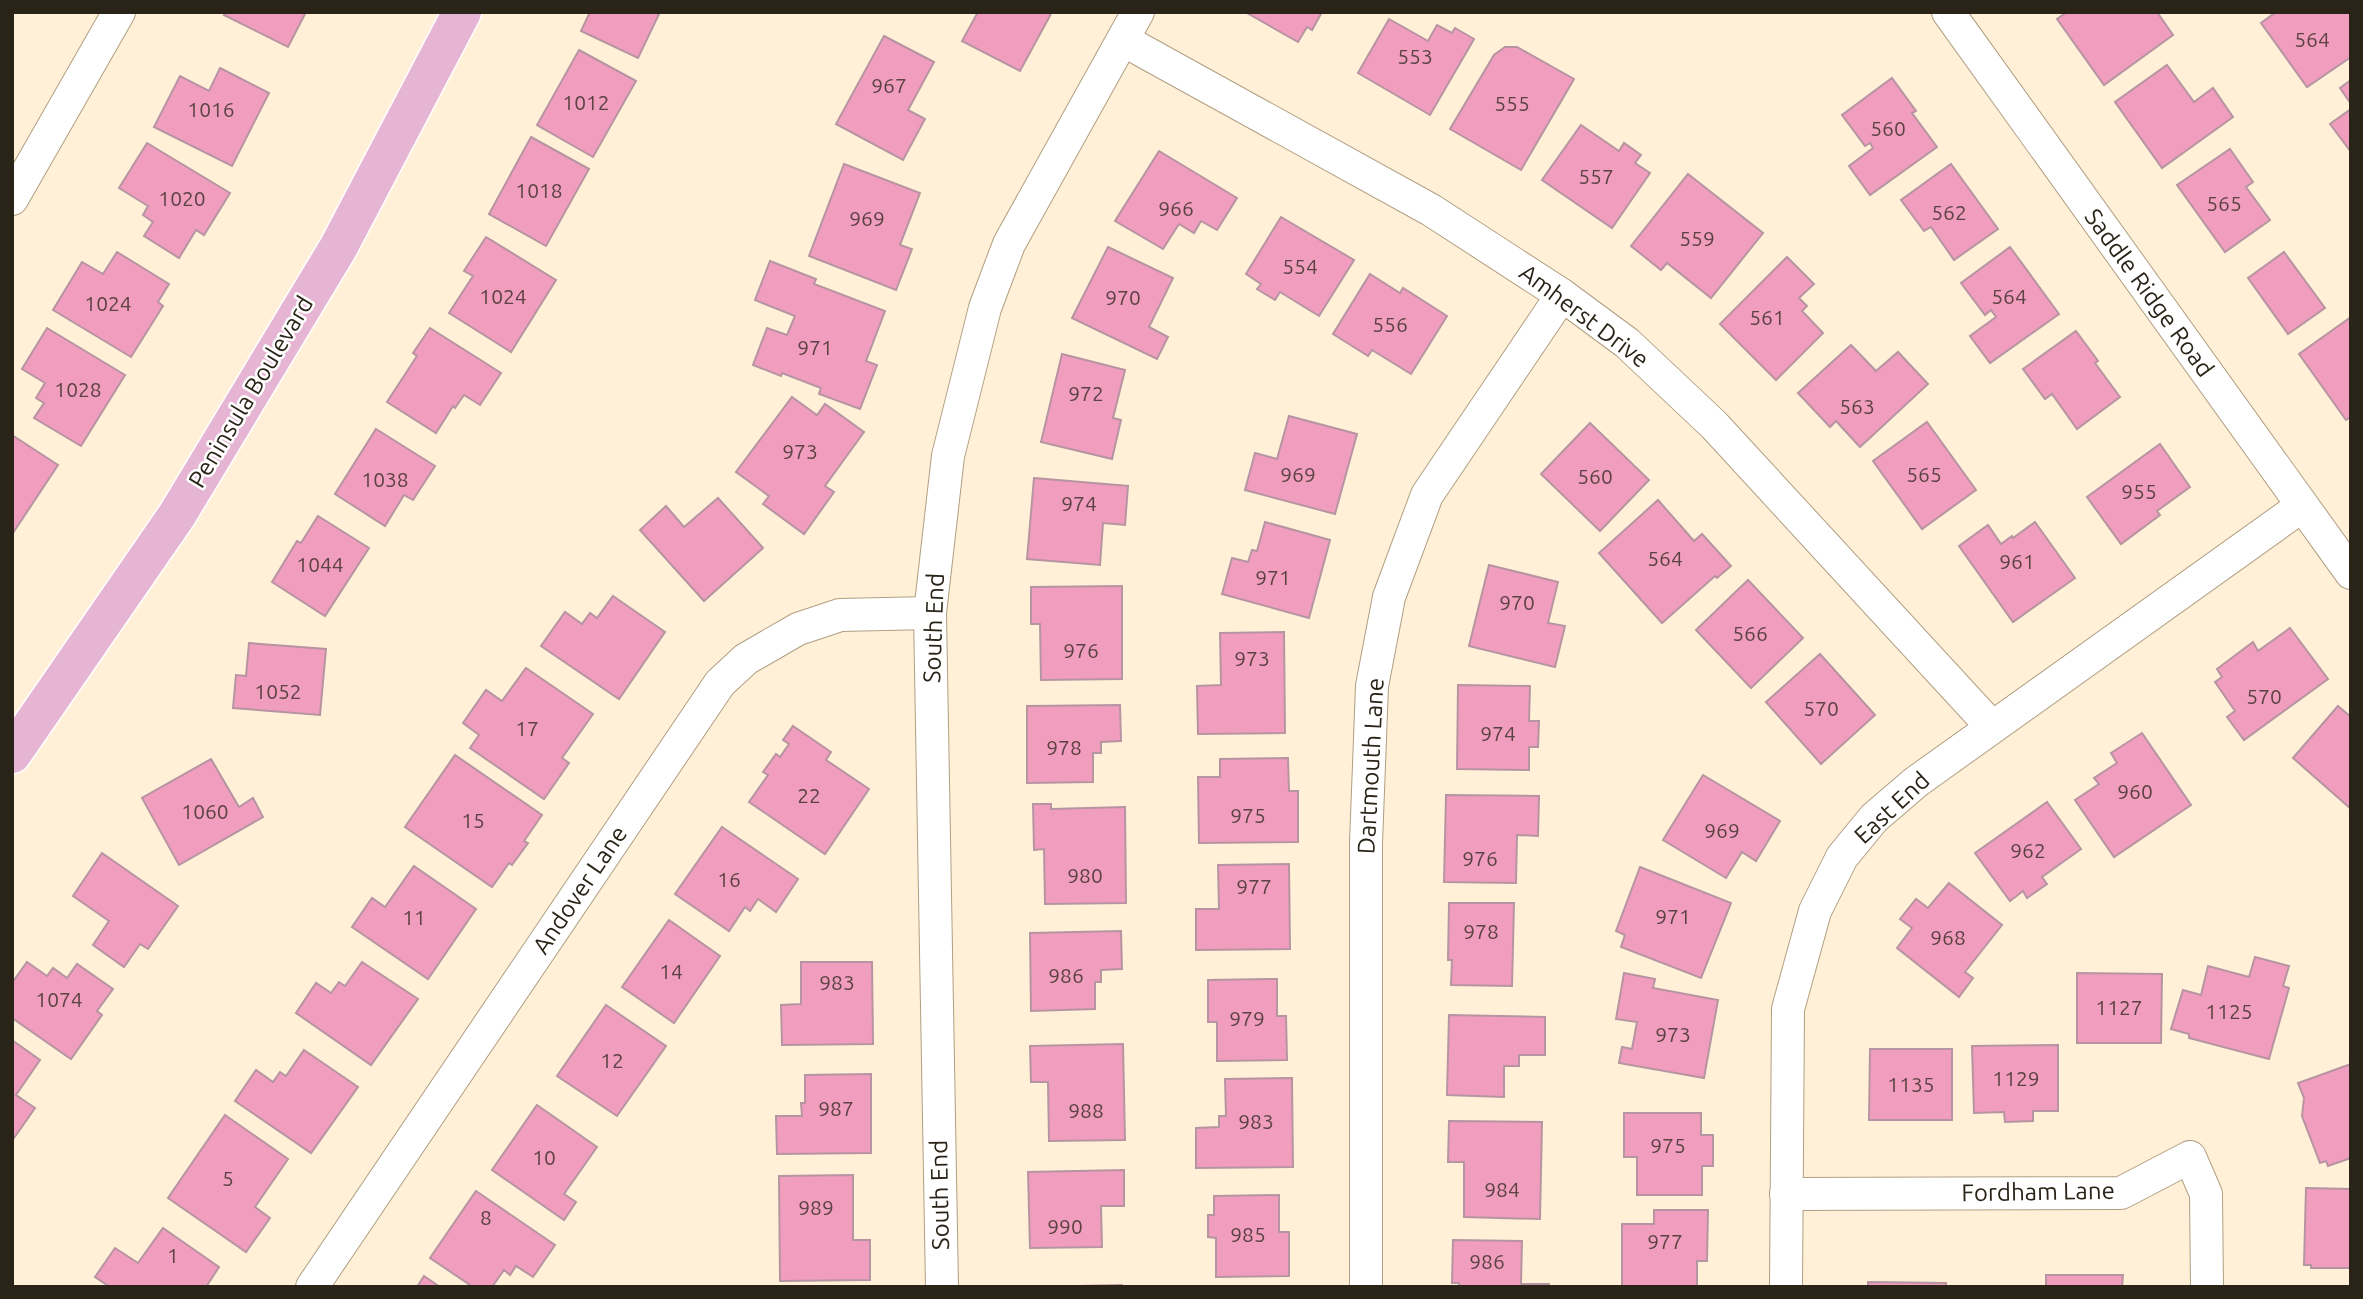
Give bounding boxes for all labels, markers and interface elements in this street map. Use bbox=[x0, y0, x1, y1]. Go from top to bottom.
house number: 564 bbox=[2294, 27, 2330, 51]
house number: 553 bbox=[1397, 44, 1433, 68]
house number: 967 bbox=[871, 73, 907, 97]
house number: 1012 bbox=[562, 90, 610, 114]
house number: 555 bbox=[1494, 91, 1530, 115]
house number: 1016 bbox=[187, 97, 235, 121]
house number: 560 bbox=[1870, 116, 1906, 140]
house number: 557 bbox=[1578, 164, 1614, 188]
house number: 1018 bbox=[515, 178, 563, 202]
house number: 1020 bbox=[158, 186, 206, 210]
house number: 565 bbox=[2206, 191, 2242, 215]
house number: 966 bbox=[1158, 196, 1194, 220]
house number: 562 bbox=[1931, 200, 1967, 224]
street label: Saddle Ridge Road bbox=[2079, 204, 2219, 382]
house number: 969 bbox=[849, 206, 885, 230]
house number: 559 bbox=[1679, 226, 1715, 250]
house number: 554 bbox=[1282, 254, 1318, 278]
street label: Amherst Drive bbox=[1515, 258, 1654, 373]
house number: 1024 bbox=[479, 284, 527, 308]
house number: 564 bbox=[1991, 284, 2027, 308]
house number: 970 bbox=[1105, 285, 1141, 309]
house number: 1024 bbox=[84, 291, 132, 315]
street label: Peninsula Boulevard bbox=[183, 291, 318, 492]
house number: 561 bbox=[1749, 305, 1785, 329]
house number: 556 bbox=[1372, 312, 1408, 336]
house number: 971 bbox=[797, 335, 833, 359]
house number: 1028 bbox=[54, 377, 102, 401]
house number: 972 bbox=[1068, 381, 1104, 405]
house number: 563 bbox=[1839, 394, 1875, 418]
house number: 973 bbox=[782, 439, 818, 463]
house number: 969 bbox=[1280, 462, 1316, 486]
house number: 565 bbox=[1906, 462, 1942, 486]
house number: 560 bbox=[1577, 464, 1613, 488]
house number: 1038 bbox=[361, 467, 409, 491]
house number: 955 bbox=[2121, 479, 2157, 503]
house number: 974 bbox=[1061, 491, 1097, 515]
house number: 564 bbox=[1647, 546, 1683, 570]
house number: 961 bbox=[1999, 549, 2035, 573]
house number: 1044 bbox=[296, 552, 344, 576]
house number: 971 bbox=[1255, 565, 1291, 589]
street label: South End bbox=[918, 572, 949, 684]
house number: 970 bbox=[1499, 590, 1535, 614]
house number: 566 bbox=[1732, 621, 1768, 645]
house number: 976 bbox=[1063, 638, 1099, 662]
house number: 973 bbox=[1234, 646, 1270, 670]
street label: Dartmouth Lane bbox=[1352, 677, 1389, 855]
house number: 1052 bbox=[254, 679, 302, 703]
house number: 570 bbox=[2246, 684, 2282, 708]
house number: 570 bbox=[1803, 696, 1839, 720]
house number: 17 bbox=[515, 716, 539, 740]
house number: 974 bbox=[1480, 721, 1516, 745]
house number: 978 bbox=[1046, 735, 1082, 759]
street label: East End bbox=[1849, 766, 1935, 849]
house number: 960 bbox=[2117, 779, 2153, 803]
house number: 22 bbox=[797, 783, 821, 807]
house number: 1060 bbox=[181, 799, 229, 823]
house number: 975 bbox=[1230, 803, 1266, 827]
house number: 15 bbox=[461, 808, 485, 832]
house number: 969 bbox=[1704, 818, 1740, 842]
street label: Andover Lane bbox=[527, 821, 632, 959]
house number: 962 bbox=[2010, 838, 2046, 862]
house number: 976 bbox=[1462, 846, 1498, 870]
house number: 980 bbox=[1067, 863, 1103, 887]
house number: 16 bbox=[717, 867, 741, 891]
house number: 977 bbox=[1236, 874, 1272, 898]
house number: 971 bbox=[1655, 904, 1691, 928]
house number: 11 bbox=[402, 905, 426, 929]
house number: 978 bbox=[1463, 919, 1499, 943]
house number: 968 bbox=[1930, 925, 1966, 949]
house number: 14 bbox=[659, 959, 683, 983]
house number: 986 bbox=[1048, 963, 1084, 987]
house number: 983 bbox=[819, 970, 855, 994]
house number: 1074 bbox=[35, 987, 83, 1011]
house number: 1127 bbox=[2095, 995, 2143, 1019]
house number: 1125 bbox=[2205, 999, 2253, 1023]
house number: 979 bbox=[1229, 1006, 1265, 1030]
house number: 973 bbox=[1655, 1022, 1691, 1046]
house number: 12 bbox=[600, 1048, 624, 1072]
house number: 1129 bbox=[1992, 1066, 2040, 1090]
house number: 1135 bbox=[1887, 1072, 1935, 1096]
house number: 987 bbox=[818, 1096, 854, 1120]
house number: 988 bbox=[1068, 1098, 1104, 1122]
house number: 983 bbox=[1238, 1109, 1274, 1133]
house number: 975 bbox=[1650, 1133, 1686, 1157]
street label: South End bbox=[925, 1140, 954, 1250]
house number: 10 bbox=[532, 1145, 556, 1169]
house number: 5 bbox=[222, 1166, 234, 1190]
house number: 984 bbox=[1484, 1177, 1520, 1201]
street label: Fordham Lane bbox=[1961, 1177, 2115, 1206]
house number: 989 bbox=[798, 1195, 834, 1219]
house number: 8 bbox=[480, 1205, 492, 1229]
house number: 990 bbox=[1047, 1214, 1083, 1238]
house number: 985 bbox=[1230, 1222, 1266, 1246]
house number: 977 bbox=[1647, 1229, 1683, 1253]
house number: 1 bbox=[167, 1243, 179, 1267]
house number: 986 bbox=[1469, 1249, 1505, 1273]

